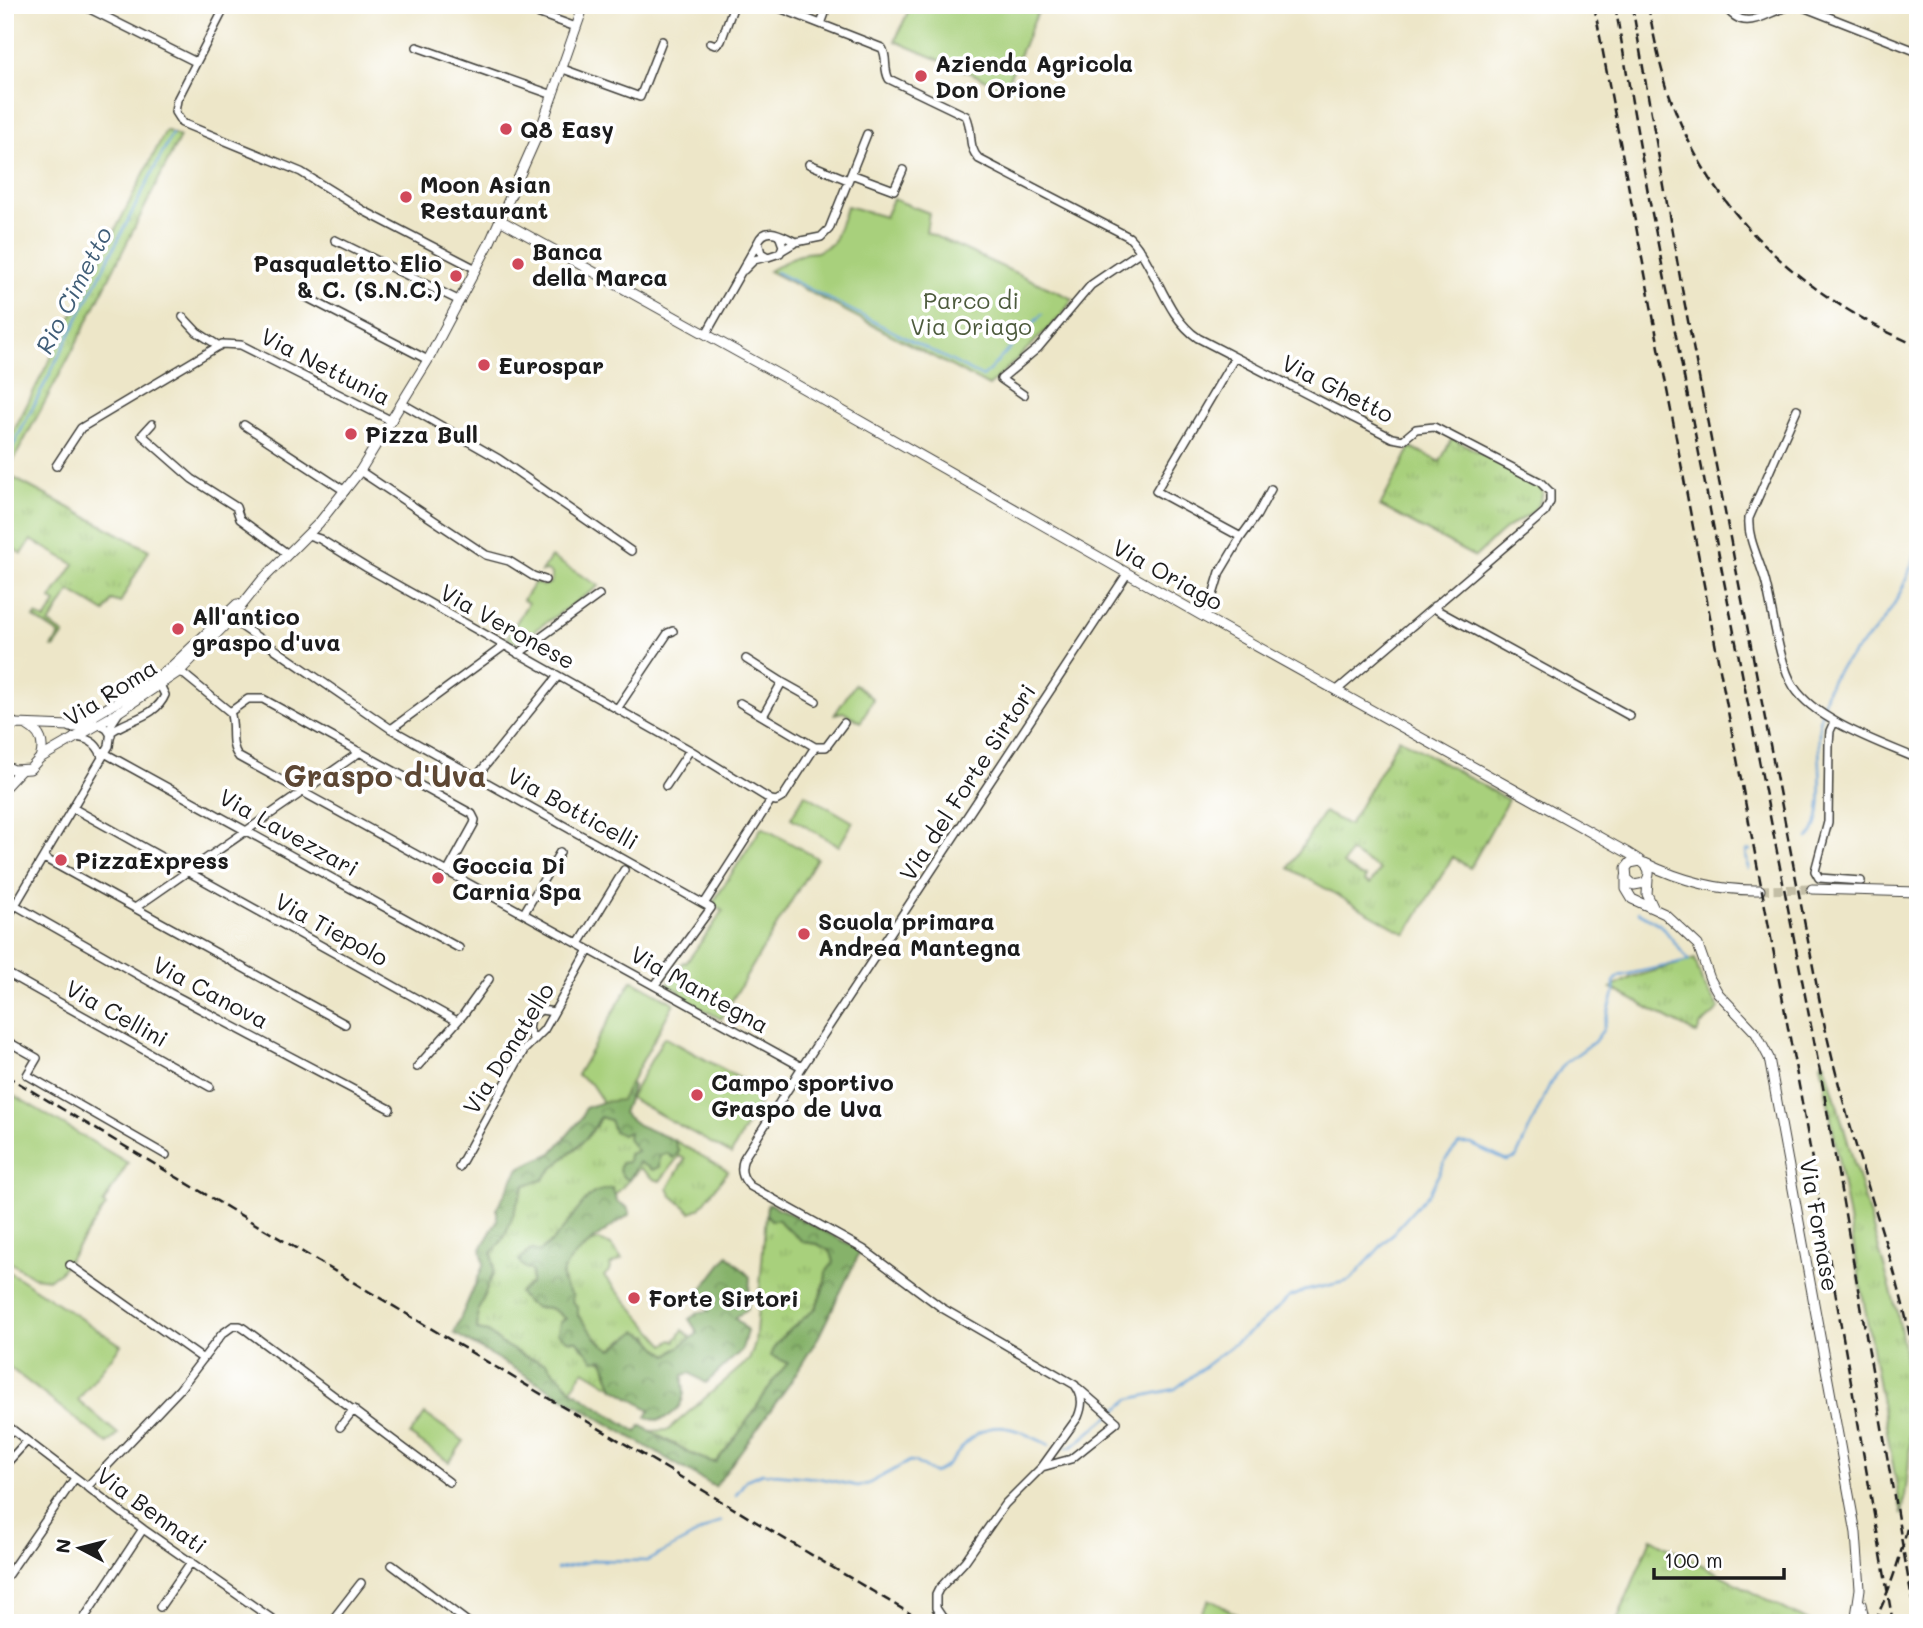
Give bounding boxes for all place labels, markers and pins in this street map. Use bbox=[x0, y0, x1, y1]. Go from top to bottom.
place label: Azienda Agricola Don Orione bbox=[935, 48, 1133, 104]
marker: Azienda Agricola Don Orione bbox=[913, 68, 929, 84]
place label: Q8 Easy bbox=[520, 114, 614, 144]
marker: Q8 Easy bbox=[498, 121, 514, 137]
place label: Moon Asian Restaurant bbox=[420, 169, 551, 225]
marker: Moon Asian Restaurant bbox=[398, 189, 414, 205]
place label: Banca della Marca bbox=[532, 236, 668, 292]
place label: Pasqualetto Elio & C. (S.N.C.) bbox=[253, 248, 442, 304]
marker: Banca della Marca bbox=[510, 256, 526, 272]
marker: Pasqualetto Elio & C. (S.N.C.) bbox=[448, 268, 464, 284]
place label: Eurospar bbox=[498, 350, 604, 380]
marker: Eurospar bbox=[476, 357, 492, 373]
place label: Pizza Bull bbox=[365, 419, 478, 449]
marker: Pizza Bull bbox=[343, 426, 359, 442]
place label: All'antico graspo d'uva bbox=[192, 601, 341, 657]
marker: All'antico graspo d'uva bbox=[170, 621, 186, 637]
place label: PizzaExpress bbox=[75, 845, 229, 875]
place label: Goccia Di Carnia Spa bbox=[452, 850, 582, 906]
marker: PizzaExpress bbox=[53, 852, 69, 868]
marker: Goccia Di Carnia Spa bbox=[430, 870, 446, 886]
place label: Scuola primara Andrea Mantegna bbox=[818, 906, 1021, 962]
marker: Scuola primara Andrea Mantegna bbox=[796, 926, 812, 942]
place label: Campo sportivo Graspo de Uva bbox=[711, 1067, 894, 1123]
marker: Campo sportivo Graspo de Uva bbox=[689, 1087, 705, 1103]
place label: Forte Sirtori bbox=[648, 1283, 799, 1313]
marker: Forte Sirtori bbox=[626, 1290, 642, 1306]

